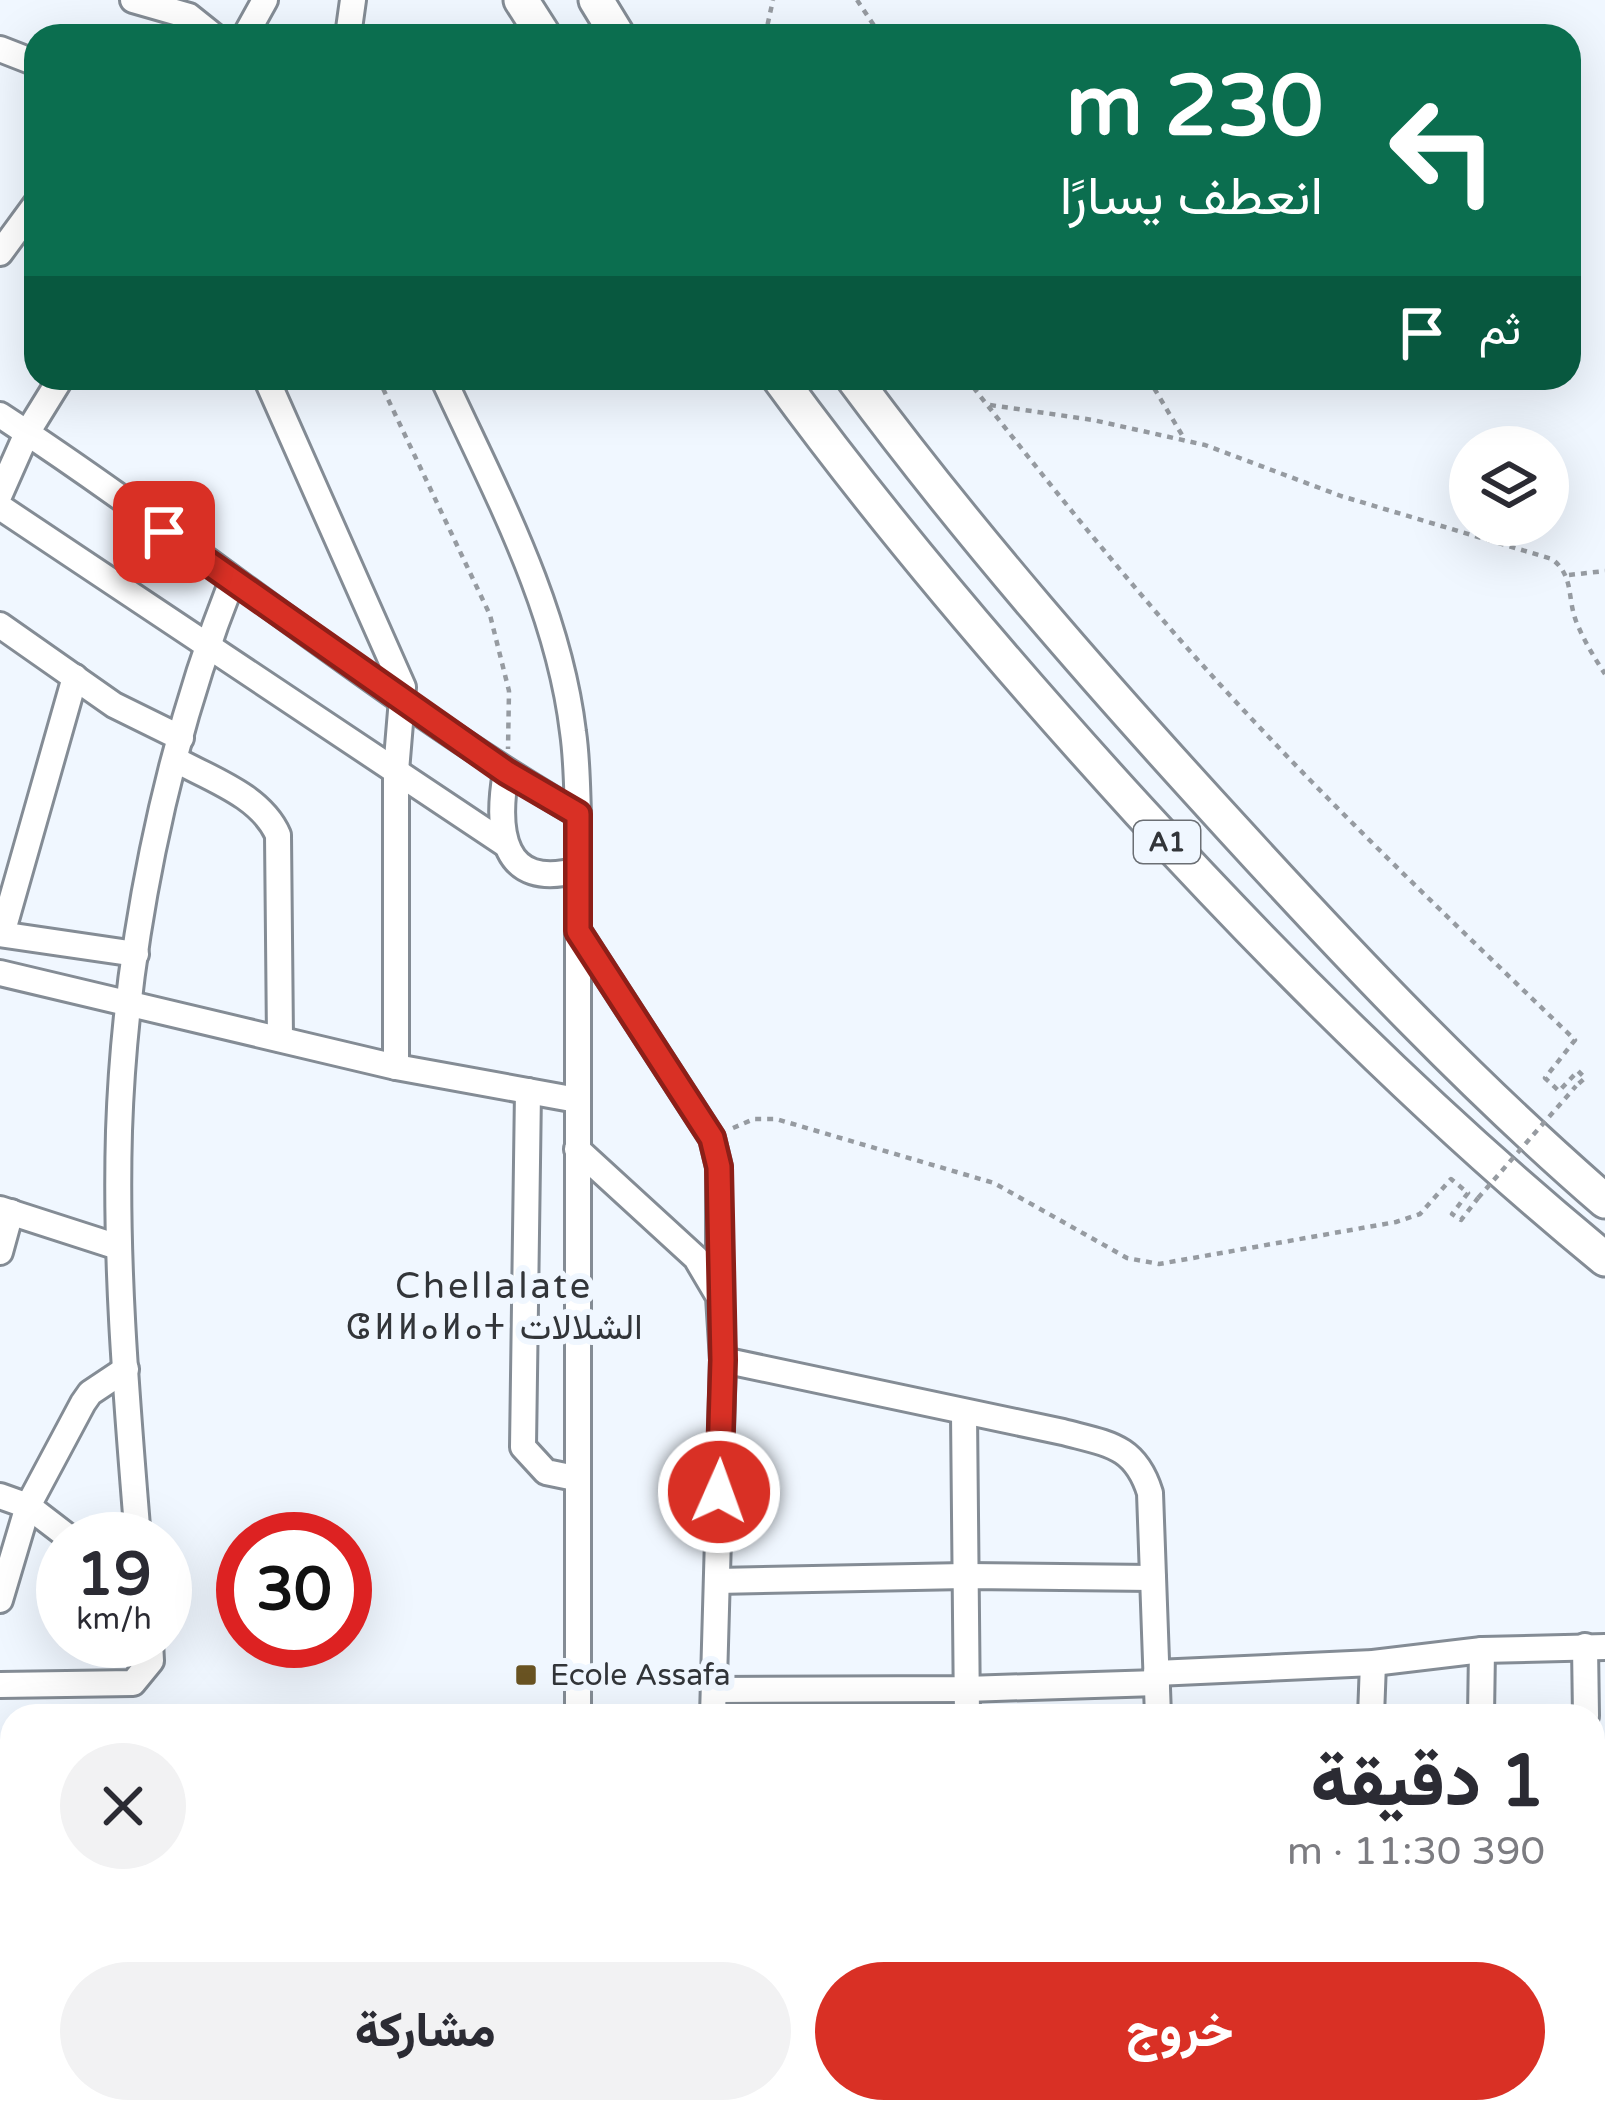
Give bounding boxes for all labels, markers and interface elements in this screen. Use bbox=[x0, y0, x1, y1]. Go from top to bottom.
text: 230 m bbox=[1066, 57, 1323, 158]
icon: left bbox=[1365, 72, 1521, 228]
text: انعطف يسارًا bbox=[1060, 164, 1323, 229]
icon: arrive bbox=[1389, 300, 1455, 366]
text: ثم bbox=[1479, 303, 1521, 357]
map controls bbox=[1449, 426, 1569, 546]
button: layers bbox=[1449, 426, 1569, 546]
pin bbox=[113, 481, 215, 583]
icon: arrive bbox=[131, 499, 197, 565]
road number: A1 bbox=[1134, 821, 1200, 863]
district label: Chellalate ⵛⵍⵍⴰⵍⴰⵜ الشلالات bbox=[345, 1265, 643, 1349]
position arrow bbox=[656, 1429, 782, 1555]
speed limit sign: 30 bbox=[216, 1512, 372, 1668]
text: 19 bbox=[76, 1539, 152, 1611]
text: km/h bbox=[76, 1601, 152, 1638]
place label: Ecole Assafa bbox=[550, 1657, 731, 1694]
marker: Ecole Assafa bbox=[513, 1662, 539, 1688]
text: 1 دقيقة bbox=[1311, 1739, 1545, 1826]
button: close bbox=[60, 1743, 186, 1869]
text: 390 m · 11:30 bbox=[1287, 1828, 1545, 1875]
button: مشاركة bbox=[60, 1962, 791, 2100]
button: خروج bbox=[815, 1962, 1545, 2100]

